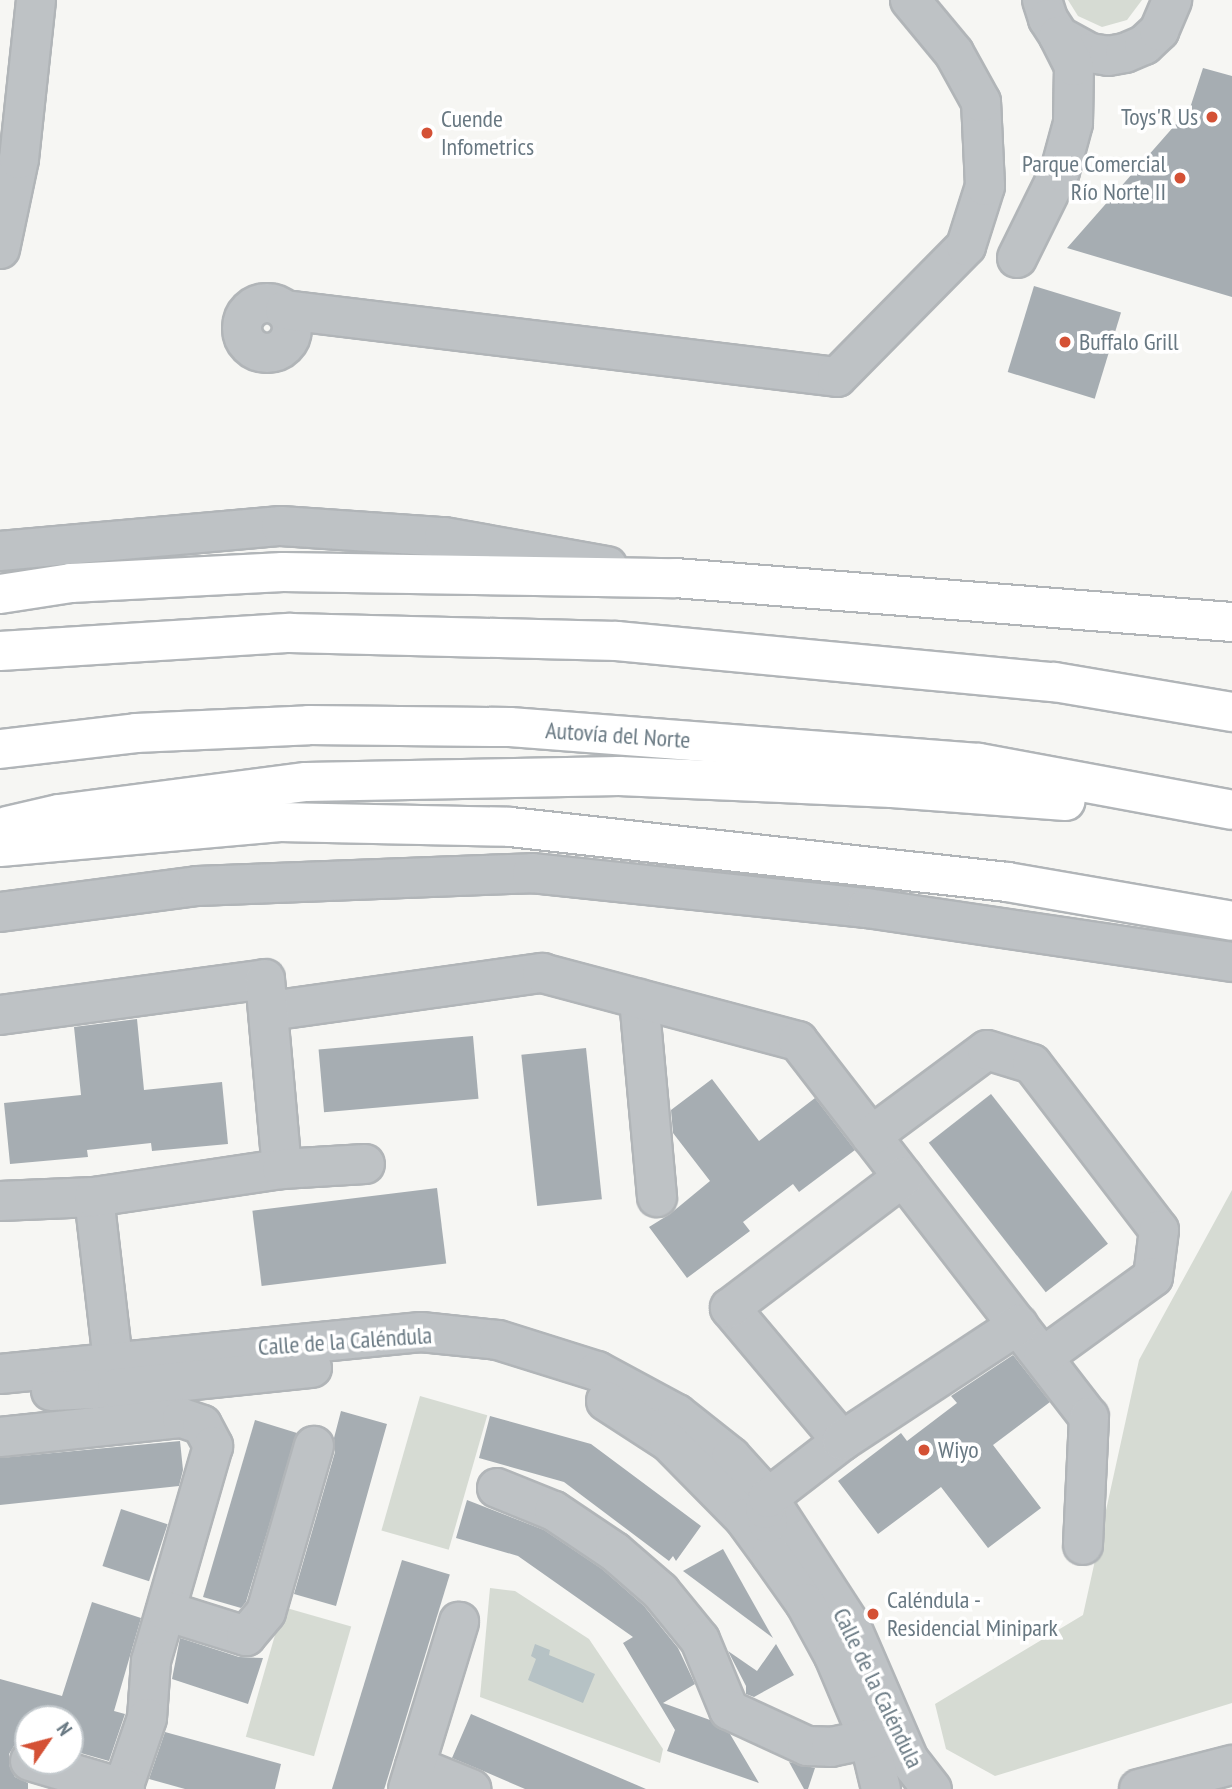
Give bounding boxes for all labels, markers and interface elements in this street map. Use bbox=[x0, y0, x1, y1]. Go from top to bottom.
place label: Toys'R Us bbox=[1121, 103, 1198, 131]
place label: Cuende Infometrics bbox=[441, 105, 534, 161]
marker: Toys'R Us bbox=[1204, 109, 1220, 125]
marker: Cuende Infometrics bbox=[419, 125, 435, 141]
place label: Parque Comercial Río Norte II bbox=[1022, 150, 1166, 206]
marker: Parque Comercial Río Norte II bbox=[1172, 170, 1188, 186]
place label: Buffalo Grill bbox=[1079, 328, 1178, 356]
marker: Buffalo Grill bbox=[1057, 334, 1073, 350]
street label: Autovía del Norte bbox=[545, 716, 691, 754]
street label: Calle de la Caléndula bbox=[257, 1321, 433, 1361]
place label: Wiyo bbox=[938, 1436, 979, 1464]
marker: Wiyo bbox=[916, 1442, 932, 1458]
place label: Caléndula - Residencial Minipark bbox=[887, 1586, 1058, 1642]
street label: Calle de la Caléndula bbox=[827, 1603, 929, 1773]
marker: Caléndula - Residencial Minipark bbox=[865, 1606, 881, 1622]
north arrow bbox=[14, 1705, 84, 1775]
text: N bbox=[52, 1718, 77, 1740]

